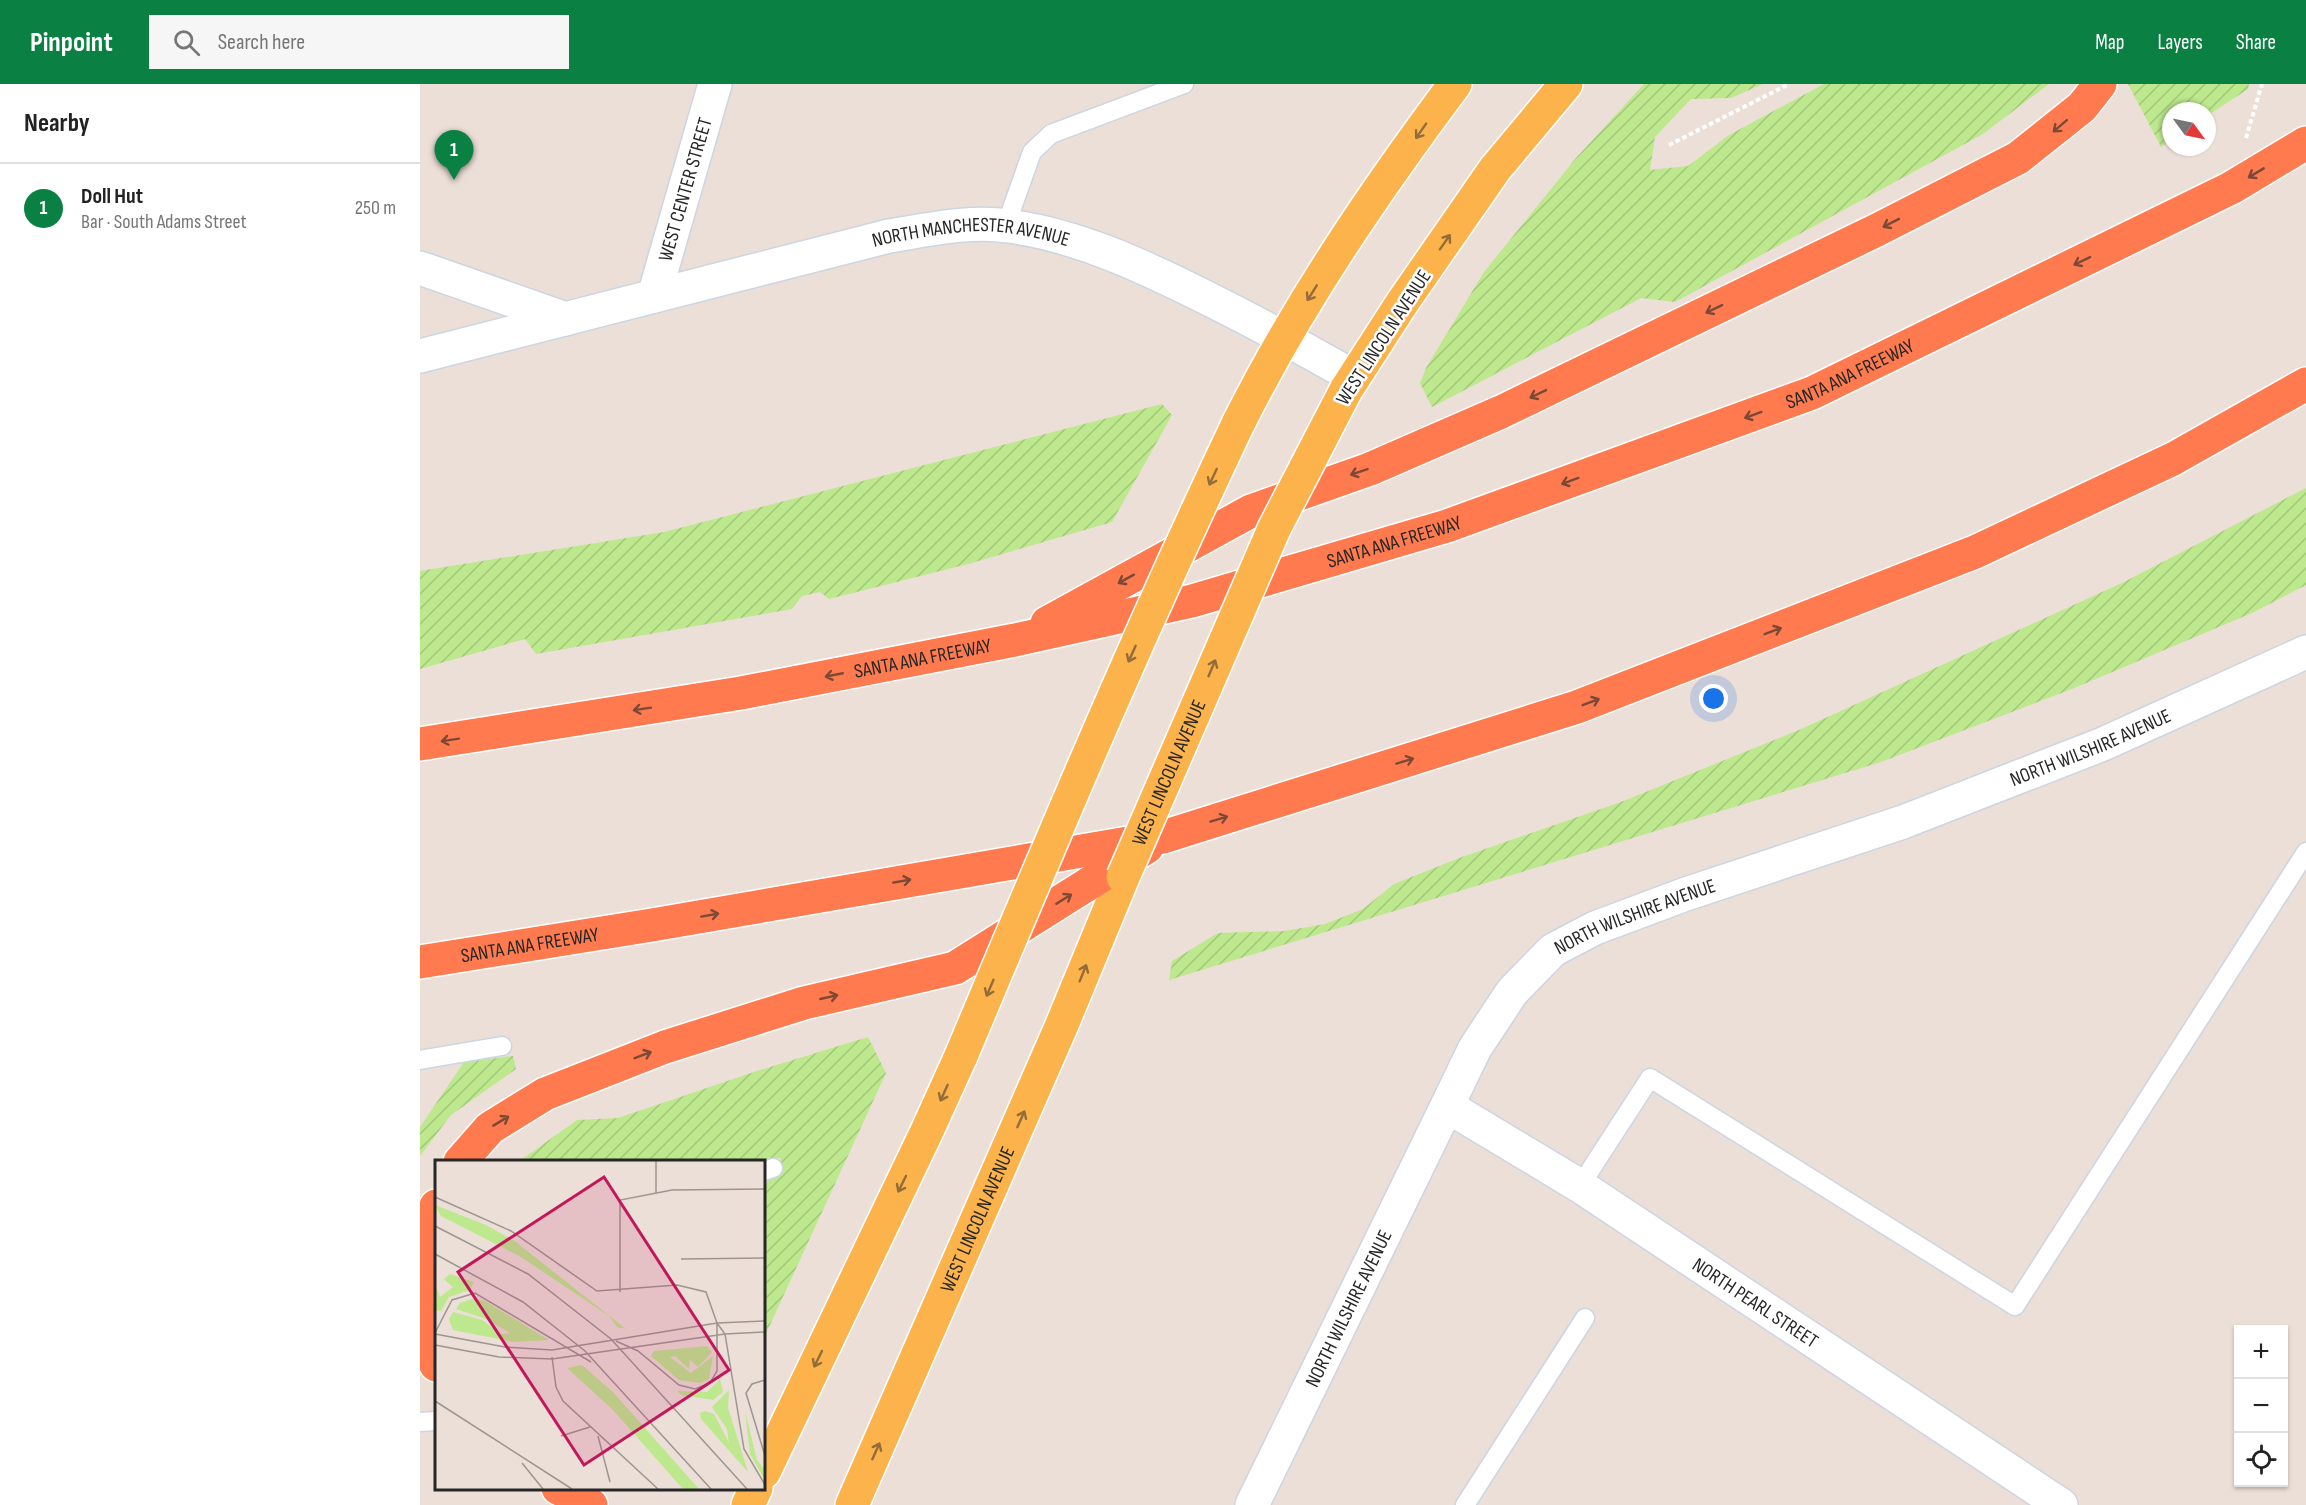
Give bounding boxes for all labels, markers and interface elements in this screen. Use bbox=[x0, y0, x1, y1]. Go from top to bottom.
search box bbox=[149, 15, 569, 69]
text: Pinpoint bbox=[30, 26, 113, 59]
icon: search bbox=[170, 26, 203, 59]
text: Search here bbox=[218, 29, 305, 56]
text: Map bbox=[2095, 30, 2124, 55]
text: Layers bbox=[2157, 30, 2203, 55]
text: Share bbox=[2236, 30, 2276, 55]
north arrow bbox=[2162, 102, 2216, 156]
text: Nearby bbox=[24, 108, 90, 139]
street label: WEST CENTER STREET bbox=[654, 115, 718, 264]
one-way arrow bbox=[2053, 119, 2068, 133]
one-way arrow bbox=[1415, 123, 1427, 139]
pin: 1 bbox=[435, 130, 474, 180]
one-way arrow bbox=[2248, 168, 2265, 180]
text: Doll Hut bbox=[81, 183, 143, 210]
text: 1 bbox=[40, 196, 47, 220]
text: 250 m bbox=[355, 196, 396, 220]
text: Bar · South Adams Street bbox=[81, 210, 247, 234]
street label: NORTH MANCHESTER AVENUE bbox=[870, 213, 1073, 253]
one-way arrow bbox=[1883, 218, 1901, 229]
one-way arrow bbox=[1439, 235, 1451, 251]
one-way arrow bbox=[2073, 256, 2091, 267]
street label: WEST LINCOLN AVENUE bbox=[1331, 265, 1436, 410]
one-way arrow bbox=[1306, 284, 1318, 301]
one-way arrow bbox=[1705, 304, 1723, 316]
street label: SANTA ANA FREEWAY bbox=[1783, 334, 1919, 415]
one-way arrow bbox=[1529, 389, 1547, 401]
one-way arrow bbox=[1744, 410, 1763, 421]
one-way arrow bbox=[1206, 467, 1218, 485]
one-way arrow bbox=[1351, 468, 1369, 479]
one-way arrow bbox=[1561, 476, 1580, 487]
street label: SANTA ANA FREEWAY bbox=[1324, 511, 1466, 574]
one-way arrow bbox=[1117, 574, 1135, 585]
one-way arrow bbox=[1763, 625, 1782, 636]
street label: SANTA ANA FREEWAY bbox=[852, 634, 994, 684]
one-way arrow bbox=[1125, 645, 1136, 663]
one-way arrow bbox=[1207, 660, 1218, 678]
one-way arrow bbox=[825, 670, 844, 681]
your location bbox=[1699, 684, 1728, 713]
street label: WEST LINCOLN AVENUE bbox=[1127, 696, 1211, 849]
one-way arrow bbox=[1581, 696, 1600, 707]
one-way arrow bbox=[633, 703, 653, 714]
street label: NORTH WILSHIRE AVENUE bbox=[2007, 704, 2175, 792]
one-way arrow bbox=[440, 734, 460, 745]
one-way arrow bbox=[1395, 755, 1414, 766]
one-way arrow bbox=[1209, 813, 1228, 824]
street label: NORTH WILSHIRE AVENUE bbox=[1550, 874, 1719, 960]
one-way arrow bbox=[891, 876, 911, 887]
one-way arrow bbox=[1055, 893, 1072, 905]
one-way arrow bbox=[699, 909, 719, 920]
street label: SANTA ANA FREEWAY bbox=[459, 923, 601, 968]
one-way arrow bbox=[1078, 965, 1089, 983]
one-way arrow bbox=[983, 979, 994, 997]
one-way arrow bbox=[819, 991, 838, 1002]
one-way arrow bbox=[633, 1049, 652, 1060]
one-way arrow bbox=[938, 1084, 949, 1102]
one-way arrow bbox=[1016, 1110, 1027, 1128]
one-way arrow bbox=[492, 1114, 509, 1126]
street label: WEST LINCOLN AVENUE bbox=[936, 1143, 1020, 1296]
inset map bbox=[435, 1160, 765, 1490]
one-way arrow bbox=[896, 1174, 907, 1192]
street label: NORTH WILSHIRE AVENUE bbox=[1301, 1226, 1398, 1391]
street label: NORTH PEARL STREET bbox=[1688, 1253, 1822, 1354]
map controls bbox=[2234, 1325, 2288, 1487]
button: + bbox=[2234, 1325, 2288, 1379]
one-way arrow bbox=[811, 1350, 823, 1368]
button: − bbox=[2234, 1379, 2288, 1433]
button: locate bbox=[2234, 1433, 2288, 1487]
one-way arrow bbox=[871, 1443, 882, 1461]

